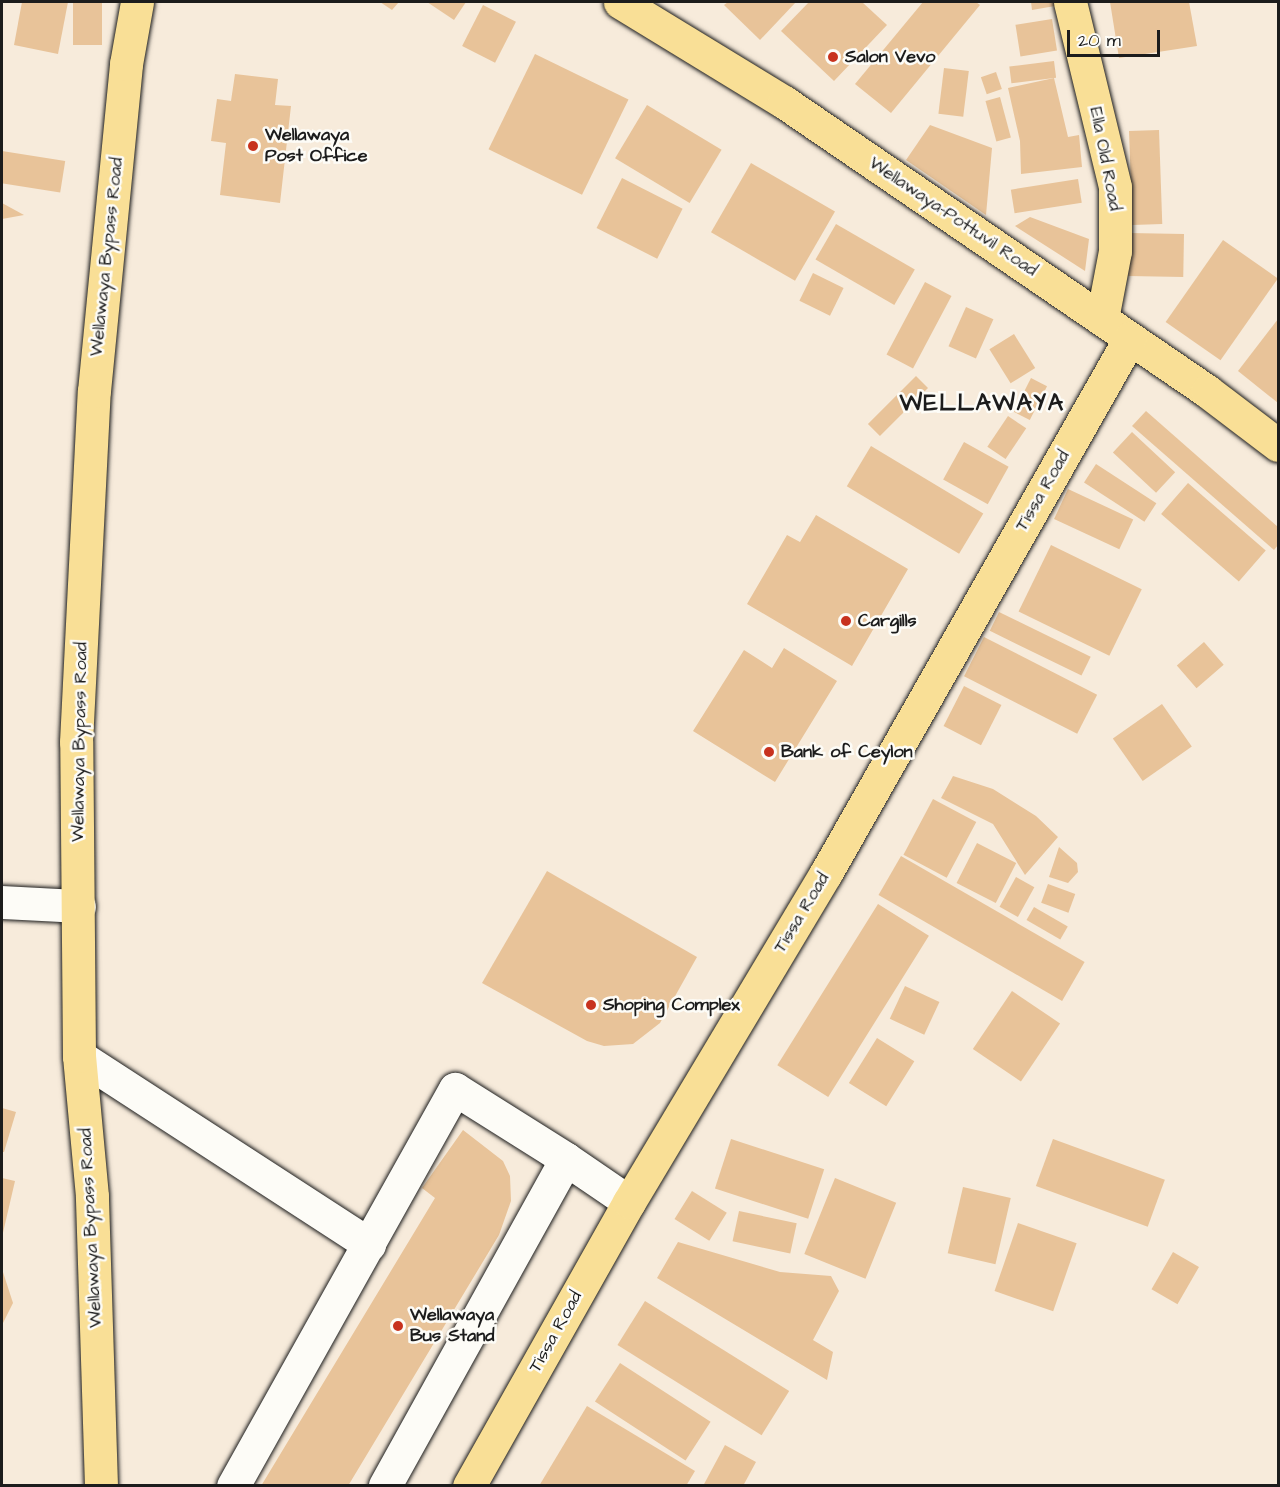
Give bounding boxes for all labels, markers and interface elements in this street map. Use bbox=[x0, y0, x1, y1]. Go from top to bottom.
scale bar bbox=[1070, 18, 1163, 56]
text: 20 m bbox=[1078, 28, 1121, 53]
place label: Salon Vevo bbox=[845, 46, 935, 68]
marker: Salon Vevo bbox=[826, 50, 840, 64]
street label: Ella Old Road bbox=[1084, 105, 1126, 213]
place label: Wellawaya Post Office bbox=[265, 125, 367, 168]
marker: Wellawaya Post Office bbox=[246, 139, 260, 153]
street label: Wellawaya-Pottuvil Road bbox=[865, 153, 1041, 281]
street label: Wellawaya Bypass Road bbox=[86, 156, 128, 358]
district label: WELLAWAYA bbox=[899, 390, 1065, 418]
street label: Tissa Road bbox=[1011, 447, 1075, 535]
place label: Cargills bbox=[858, 610, 917, 632]
marker: Cargills bbox=[839, 614, 853, 628]
street label: Wellawaya Bypass Road bbox=[67, 642, 93, 842]
place label: Bank of Ceylon bbox=[781, 741, 913, 763]
marker: Bank of Ceylon bbox=[762, 745, 776, 759]
street label: Tissa Road bbox=[770, 869, 834, 957]
place label: Shoping Complex bbox=[603, 994, 740, 1016]
marker: Shoping Complex bbox=[584, 998, 598, 1012]
street label: Wellawaya Bypass Road bbox=[75, 1128, 107, 1328]
street label: Tissa Road bbox=[525, 1288, 587, 1376]
place label: Wellawaya Bus Stand bbox=[410, 1305, 494, 1348]
marker: Wellawaya Bus Stand bbox=[391, 1319, 405, 1333]

